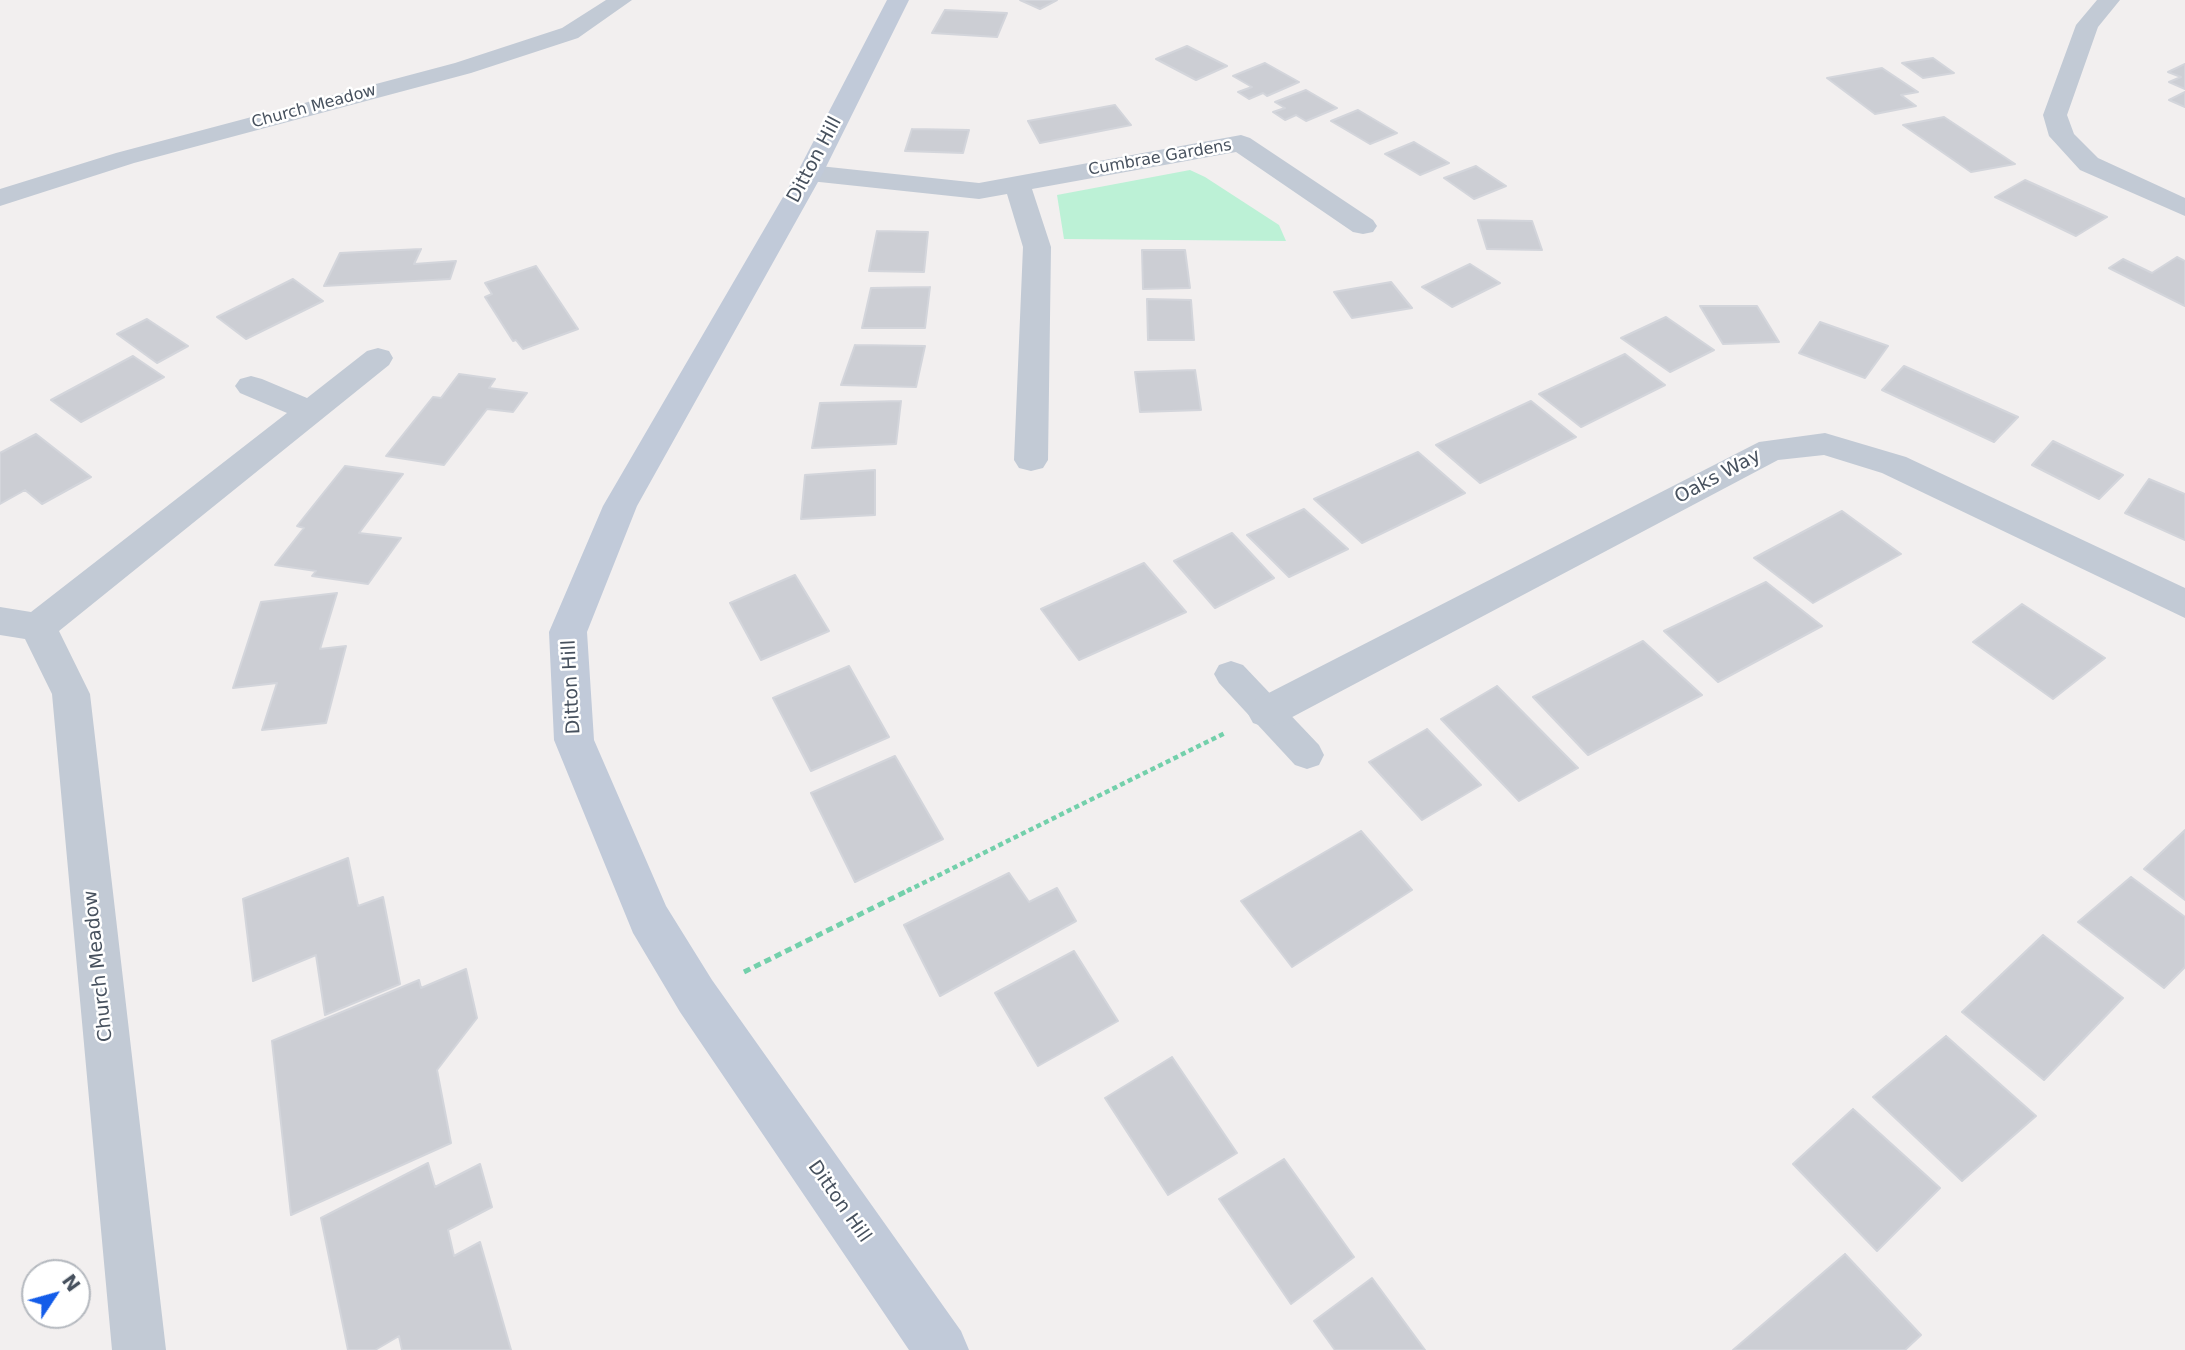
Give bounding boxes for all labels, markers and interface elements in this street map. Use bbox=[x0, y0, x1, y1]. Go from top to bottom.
street label: Church Meadow bbox=[250, 81, 378, 133]
street label: Ditton Hill bbox=[783, 113, 847, 207]
street label: Cumbrae Gardens bbox=[1087, 136, 1233, 180]
street label: Oaks Way bbox=[1671, 445, 1765, 509]
street label: Ditton Hill bbox=[558, 639, 586, 735]
street label: Church Meadow bbox=[80, 889, 118, 1043]
street label: Ditton Hill bbox=[803, 1157, 875, 1247]
north arrow bbox=[21, 1259, 91, 1329]
text: N bbox=[58, 1270, 85, 1296]

